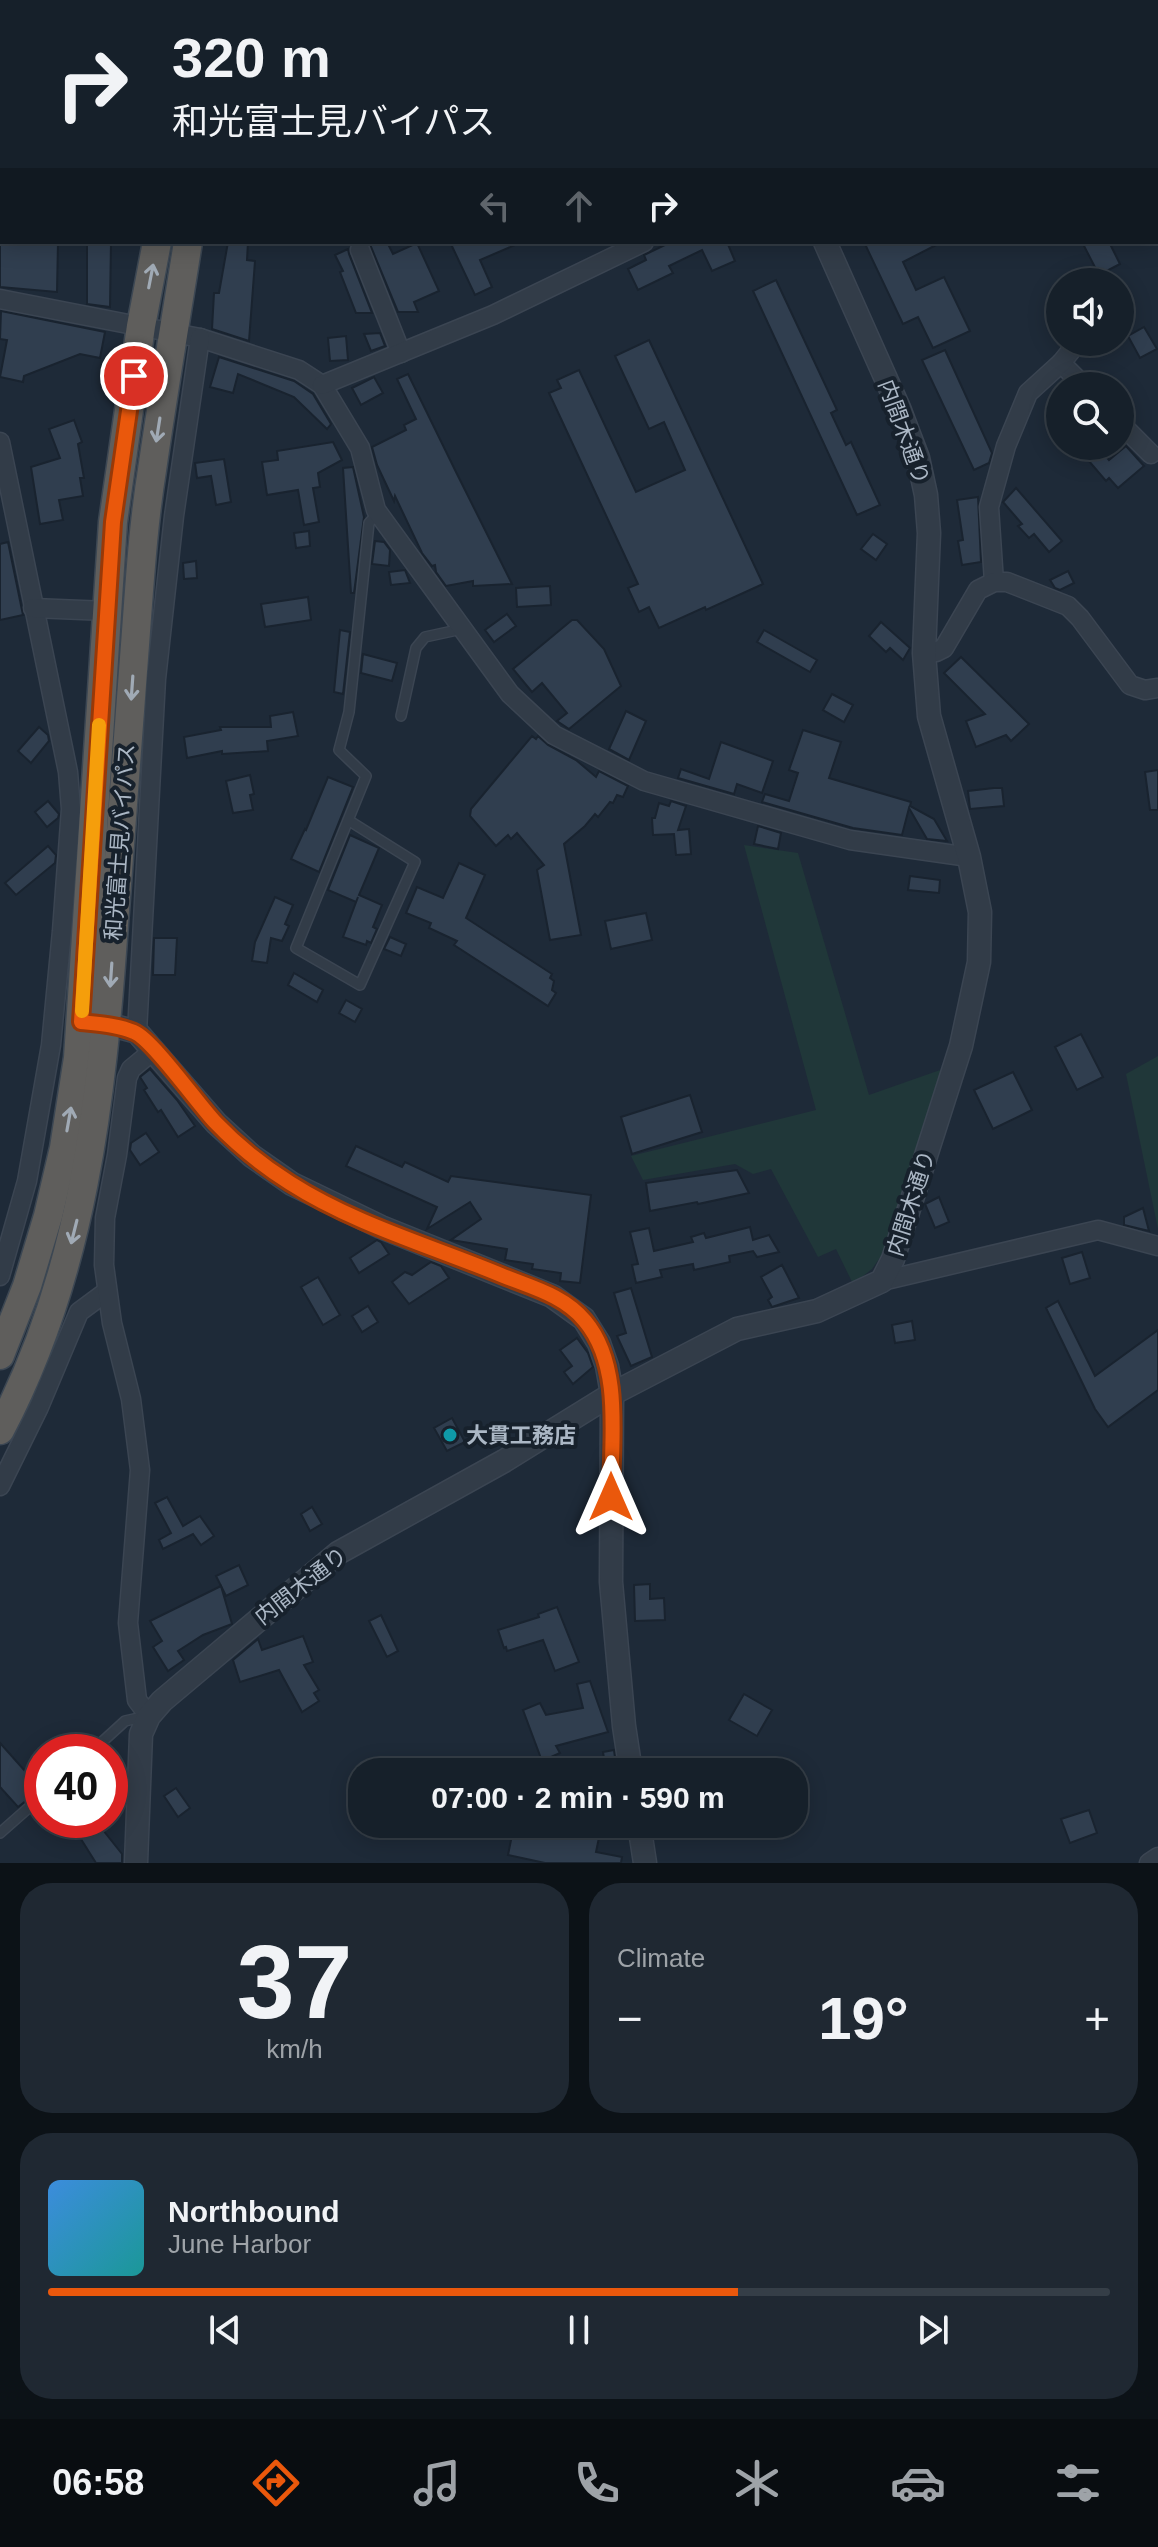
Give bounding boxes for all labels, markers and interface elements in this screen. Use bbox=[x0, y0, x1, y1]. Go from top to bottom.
text: 320 m bbox=[172, 26, 331, 89]
icon: right bbox=[40, 32, 144, 136]
text: 和光富士見バイパス bbox=[172, 101, 495, 142]
icon: left bbox=[473, 184, 517, 228]
icon: ahead bbox=[557, 184, 601, 228]
icon: right bbox=[641, 184, 685, 228]
one-way arrow bbox=[144, 264, 159, 290]
map controls bbox=[1046, 268, 1134, 460]
button: sound bbox=[1046, 268, 1134, 356]
pin bbox=[100, 342, 168, 410]
icon: arrive bbox=[112, 354, 156, 398]
button: search bbox=[1046, 372, 1134, 460]
street label: 内間木通り bbox=[873, 376, 935, 488]
one-way arrow bbox=[150, 416, 165, 442]
one-way arrow bbox=[124, 674, 139, 701]
street label: 和光富士見バイパス bbox=[101, 743, 139, 941]
one-way arrow bbox=[103, 961, 118, 988]
one-way arrow bbox=[62, 1107, 77, 1133]
street label: 内間木通り bbox=[882, 1147, 940, 1259]
one-way arrow bbox=[66, 1219, 81, 1245]
place label: 大貫工務店 bbox=[466, 1423, 576, 1448]
marker: 大貫工務店 bbox=[441, 1426, 459, 1444]
position arrow bbox=[569, 1455, 653, 1539]
street label: 内間木通り bbox=[250, 1542, 352, 1630]
speed limit sign: 40 bbox=[24, 1734, 128, 1838]
text: 07:00 · 2 min · 590 m bbox=[431, 1781, 725, 1814]
text: 37 bbox=[237, 1924, 352, 2040]
text: Climate bbox=[617, 1943, 705, 1973]
text: 19° bbox=[818, 1985, 909, 2052]
text: − bbox=[617, 1994, 643, 2043]
text: + bbox=[1084, 1994, 1110, 2043]
text: km/h bbox=[266, 2034, 323, 2064]
text: Northbound bbox=[168, 2195, 340, 2228]
text: June Harbor bbox=[168, 2229, 311, 2259]
icon: previous bbox=[203, 2308, 247, 2352]
icon: pause bbox=[557, 2308, 601, 2352]
icon: next bbox=[911, 2308, 955, 2352]
icon: directions bbox=[248, 2455, 304, 2511]
icon: music bbox=[409, 2455, 465, 2511]
icon: phone bbox=[569, 2455, 625, 2511]
icon: climate bbox=[729, 2455, 785, 2511]
icon: car bbox=[890, 2455, 946, 2511]
icon: filters bbox=[1050, 2455, 1106, 2511]
text: 06:58 bbox=[52, 2462, 144, 2503]

